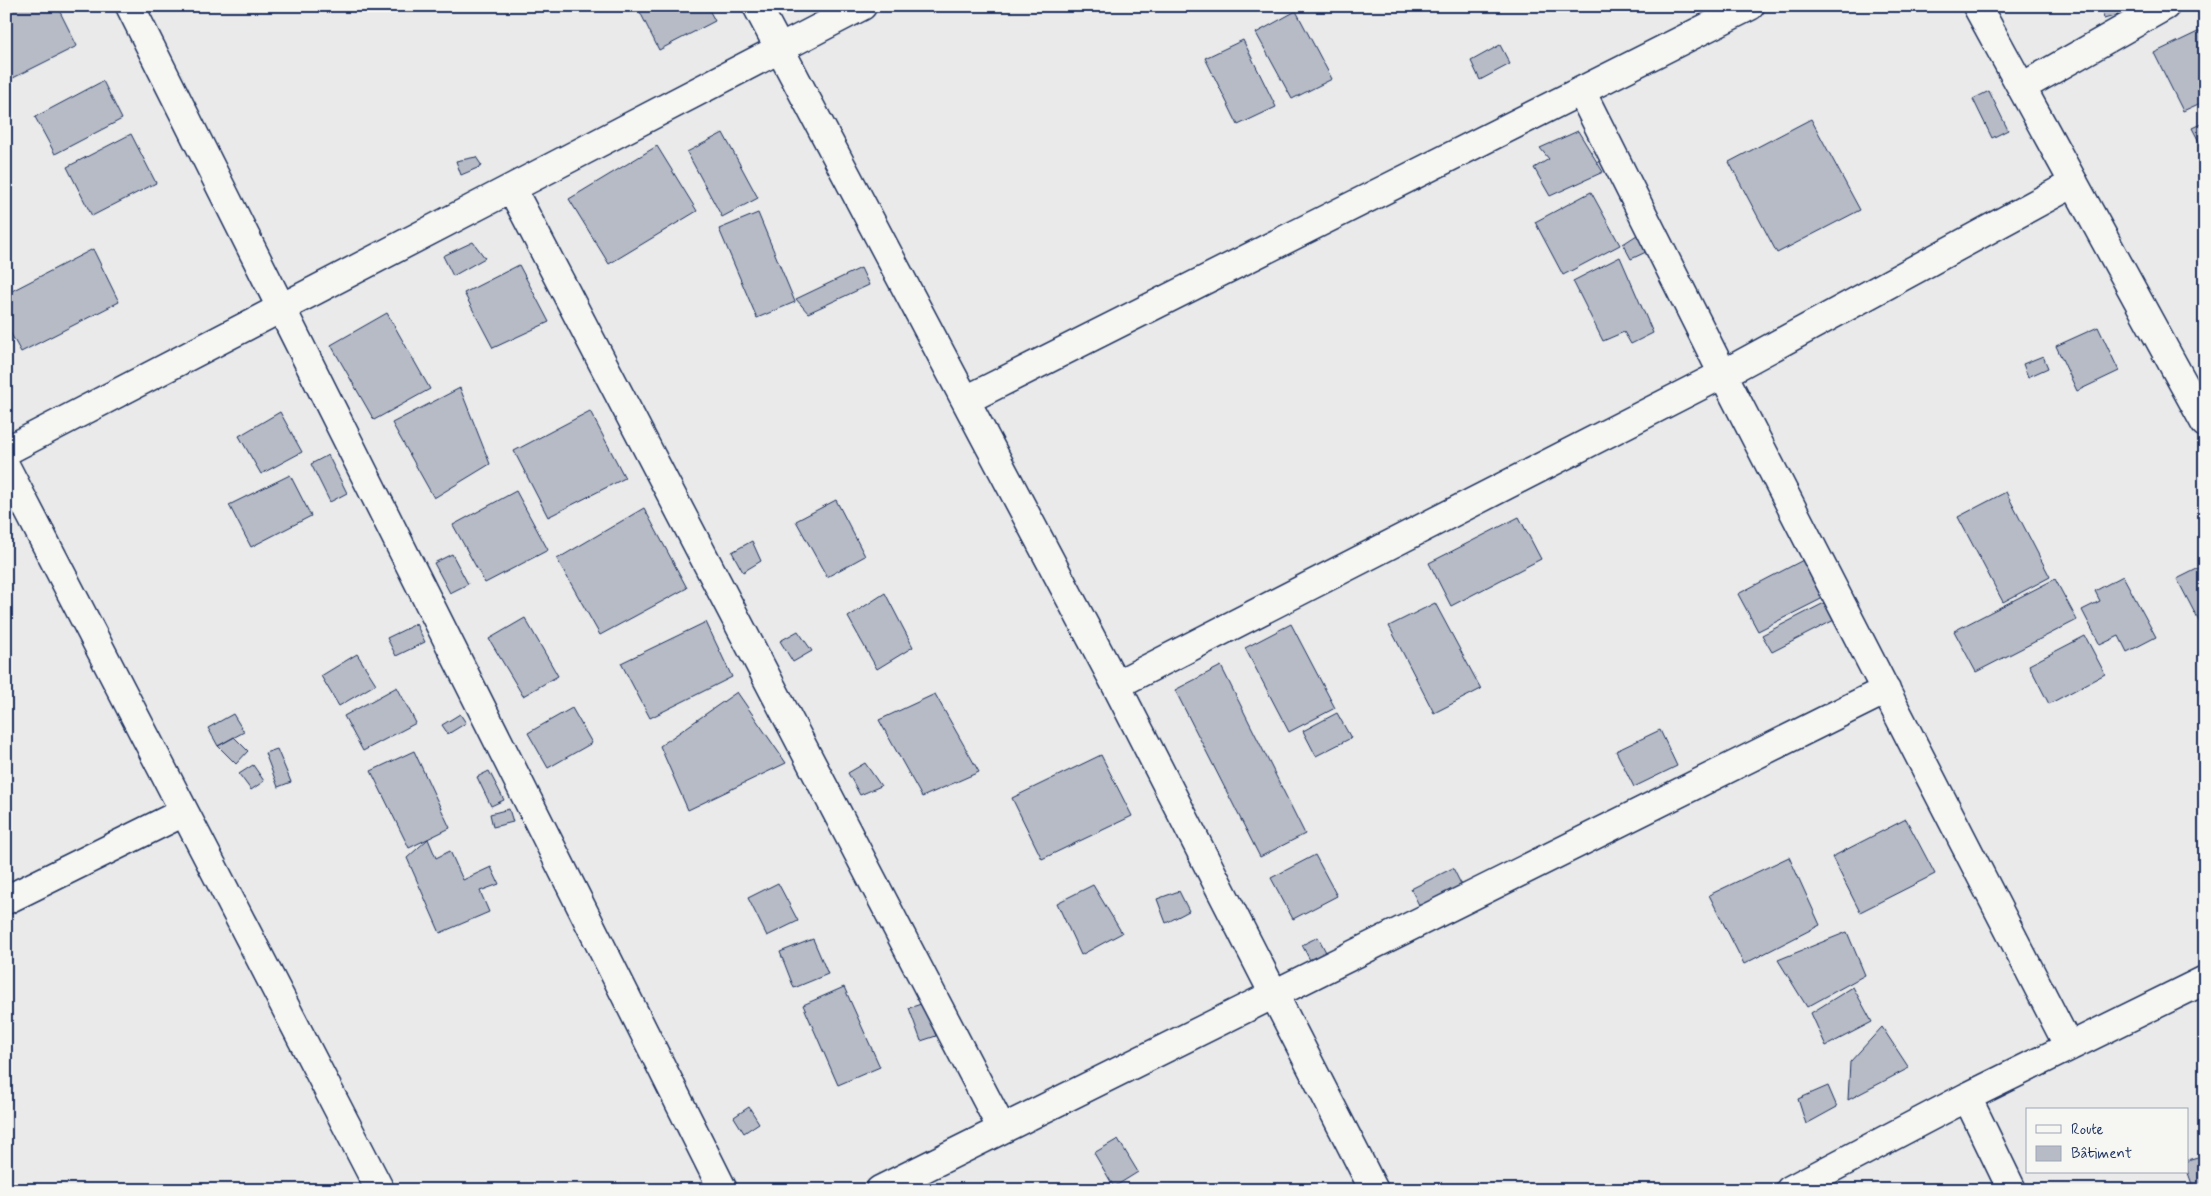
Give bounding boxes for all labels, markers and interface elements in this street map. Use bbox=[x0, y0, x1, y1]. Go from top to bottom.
legend bbox=[2026, 1108, 2188, 1174]
text: Route bbox=[2071, 1120, 2104, 1140]
text: Bâtiment bbox=[2071, 1144, 2132, 1164]

